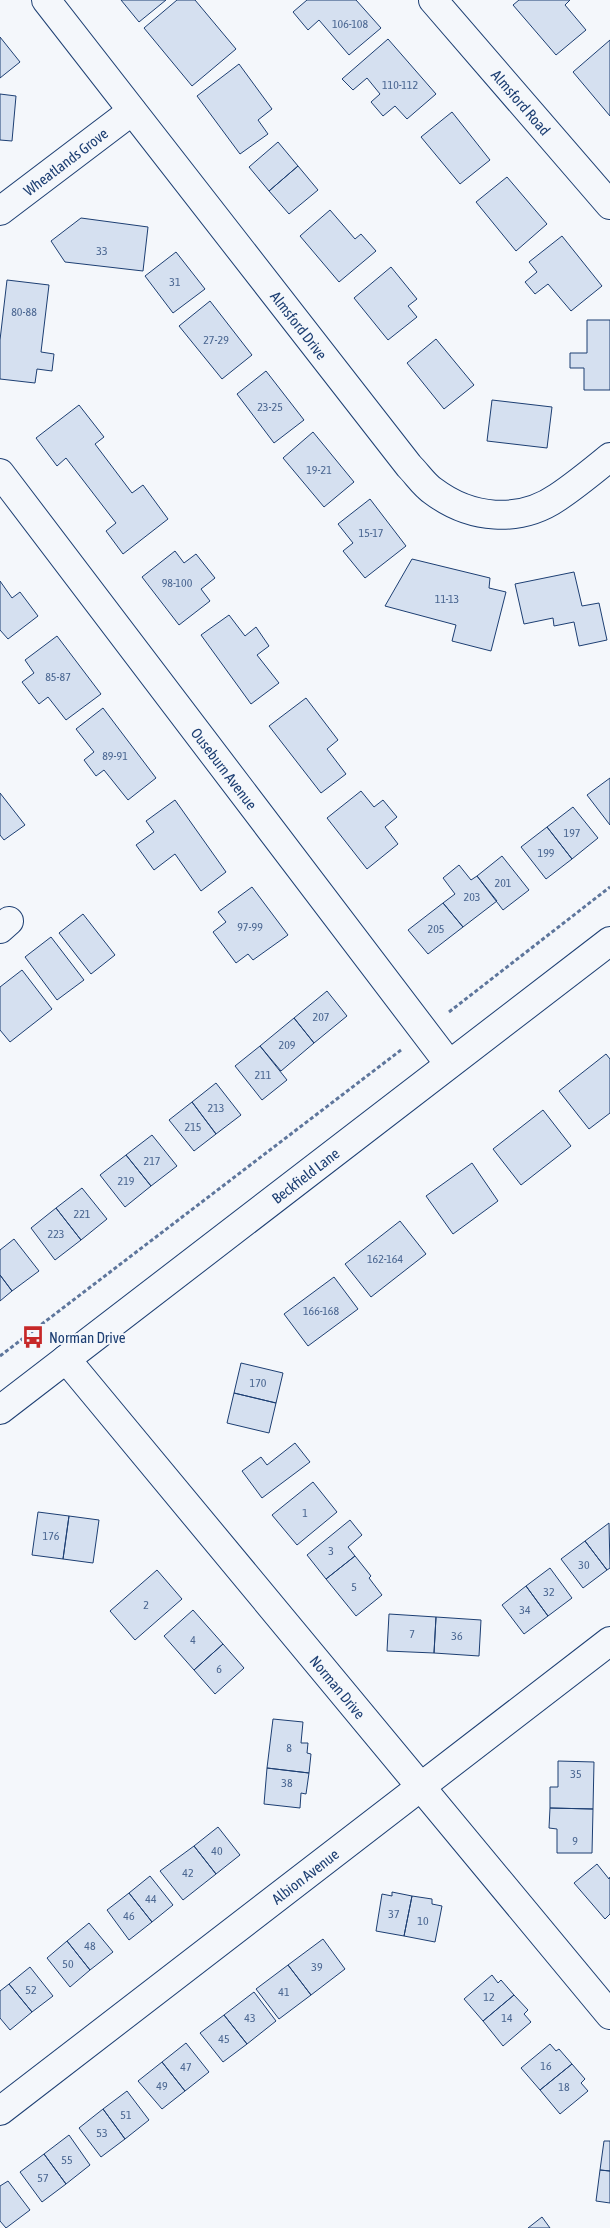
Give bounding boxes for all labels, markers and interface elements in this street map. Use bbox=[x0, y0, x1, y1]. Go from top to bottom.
house number: 106-108 bbox=[332, 17, 368, 31]
street label: Almsford Road bbox=[488, 66, 554, 138]
house number: 110-112 bbox=[382, 78, 418, 92]
street label: Wheatlands Grove bbox=[20, 124, 111, 199]
house number: 33 bbox=[96, 244, 108, 258]
house number: 31 bbox=[169, 275, 181, 289]
street label: Almsford Drive bbox=[267, 288, 331, 363]
house number: 80-88 bbox=[11, 305, 37, 319]
house number: 27-29 bbox=[203, 333, 229, 347]
house number: 23-25 bbox=[257, 400, 283, 414]
house number: 19-21 bbox=[306, 463, 332, 477]
house number: 15-17 bbox=[359, 526, 384, 540]
house number: 98-100 bbox=[162, 576, 193, 590]
house number: 11-13 bbox=[435, 592, 459, 606]
house number: 85-87 bbox=[45, 670, 71, 684]
street label: Ouseburn Avenue bbox=[188, 724, 261, 813]
house number: 89-91 bbox=[102, 749, 128, 763]
house number: 197 bbox=[564, 826, 581, 840]
house number: 199 bbox=[538, 846, 555, 860]
house number: 201 bbox=[495, 876, 512, 890]
house number: 203 bbox=[464, 890, 480, 904]
house number: 97-99 bbox=[237, 920, 263, 934]
house number: 205 bbox=[428, 922, 444, 936]
house number: 207 bbox=[313, 1010, 330, 1024]
house number: 209 bbox=[279, 1038, 296, 1052]
house number: 211 bbox=[255, 1068, 272, 1082]
house number: 213 bbox=[208, 1101, 224, 1115]
house number: 215 bbox=[185, 1120, 201, 1134]
street label: Beckfield Lane bbox=[268, 1144, 342, 1207]
house number: 217 bbox=[144, 1154, 161, 1168]
house number: 219 bbox=[118, 1174, 135, 1188]
house number: 221 bbox=[74, 1207, 91, 1221]
house number: 223 bbox=[48, 1227, 64, 1241]
house number: 162-164 bbox=[367, 1252, 403, 1266]
house number: 166-168 bbox=[303, 1304, 339, 1318]
bus stop icon: Norman Drive bbox=[20, 1324, 46, 1350]
place label: Norman Drive bbox=[49, 1329, 126, 1346]
house number: 170 bbox=[250, 1376, 267, 1390]
house number: 1 bbox=[302, 1506, 308, 1520]
house number: 176 bbox=[43, 1529, 60, 1543]
house number: 3 bbox=[328, 1544, 334, 1558]
house number: 30 bbox=[578, 1558, 590, 1572]
house number: 5 bbox=[351, 1580, 357, 1594]
house number: 32 bbox=[543, 1585, 555, 1599]
house number: 2 bbox=[143, 1598, 149, 1612]
house number: 34 bbox=[519, 1603, 531, 1617]
house number: 7 bbox=[409, 1627, 415, 1641]
house number: 36 bbox=[451, 1629, 463, 1643]
house number: 4 bbox=[190, 1633, 196, 1647]
street label: Norman Drive bbox=[307, 1652, 369, 1722]
house number: 6 bbox=[216, 1662, 222, 1676]
house number: 8 bbox=[286, 1741, 292, 1755]
house number: 35 bbox=[570, 1767, 582, 1781]
house number: 38 bbox=[281, 1776, 293, 1790]
house number: 9 bbox=[572, 1834, 578, 1848]
house number: 40 bbox=[211, 1844, 223, 1858]
street label: Albion Avenue bbox=[268, 1845, 342, 1907]
house number: 42 bbox=[182, 1866, 194, 1880]
house number: 44 bbox=[145, 1892, 157, 1906]
house number: 37 bbox=[388, 1907, 400, 1921]
house number: 46 bbox=[123, 1909, 135, 1923]
house number: 10 bbox=[417, 1914, 429, 1928]
house number: 48 bbox=[84, 1939, 96, 1953]
house number: 50 bbox=[62, 1957, 74, 1971]
house number: 39 bbox=[311, 1960, 323, 1974]
house number: 52 bbox=[25, 1983, 37, 1997]
house number: 41 bbox=[278, 1985, 290, 1999]
house number: 12 bbox=[483, 1990, 495, 2004]
house number: 43 bbox=[244, 2011, 256, 2025]
house number: 14 bbox=[501, 2011, 513, 2025]
house number: 45 bbox=[218, 2032, 230, 2046]
house number: 16 bbox=[540, 2059, 552, 2073]
house number: 47 bbox=[180, 2060, 192, 2074]
house number: 49 bbox=[156, 2079, 168, 2093]
house number: 18 bbox=[558, 2080, 570, 2094]
house number: 51 bbox=[120, 2108, 132, 2122]
house number: 53 bbox=[96, 2126, 108, 2140]
house number: 55 bbox=[61, 2153, 73, 2167]
house number: 57 bbox=[37, 2171, 49, 2185]

